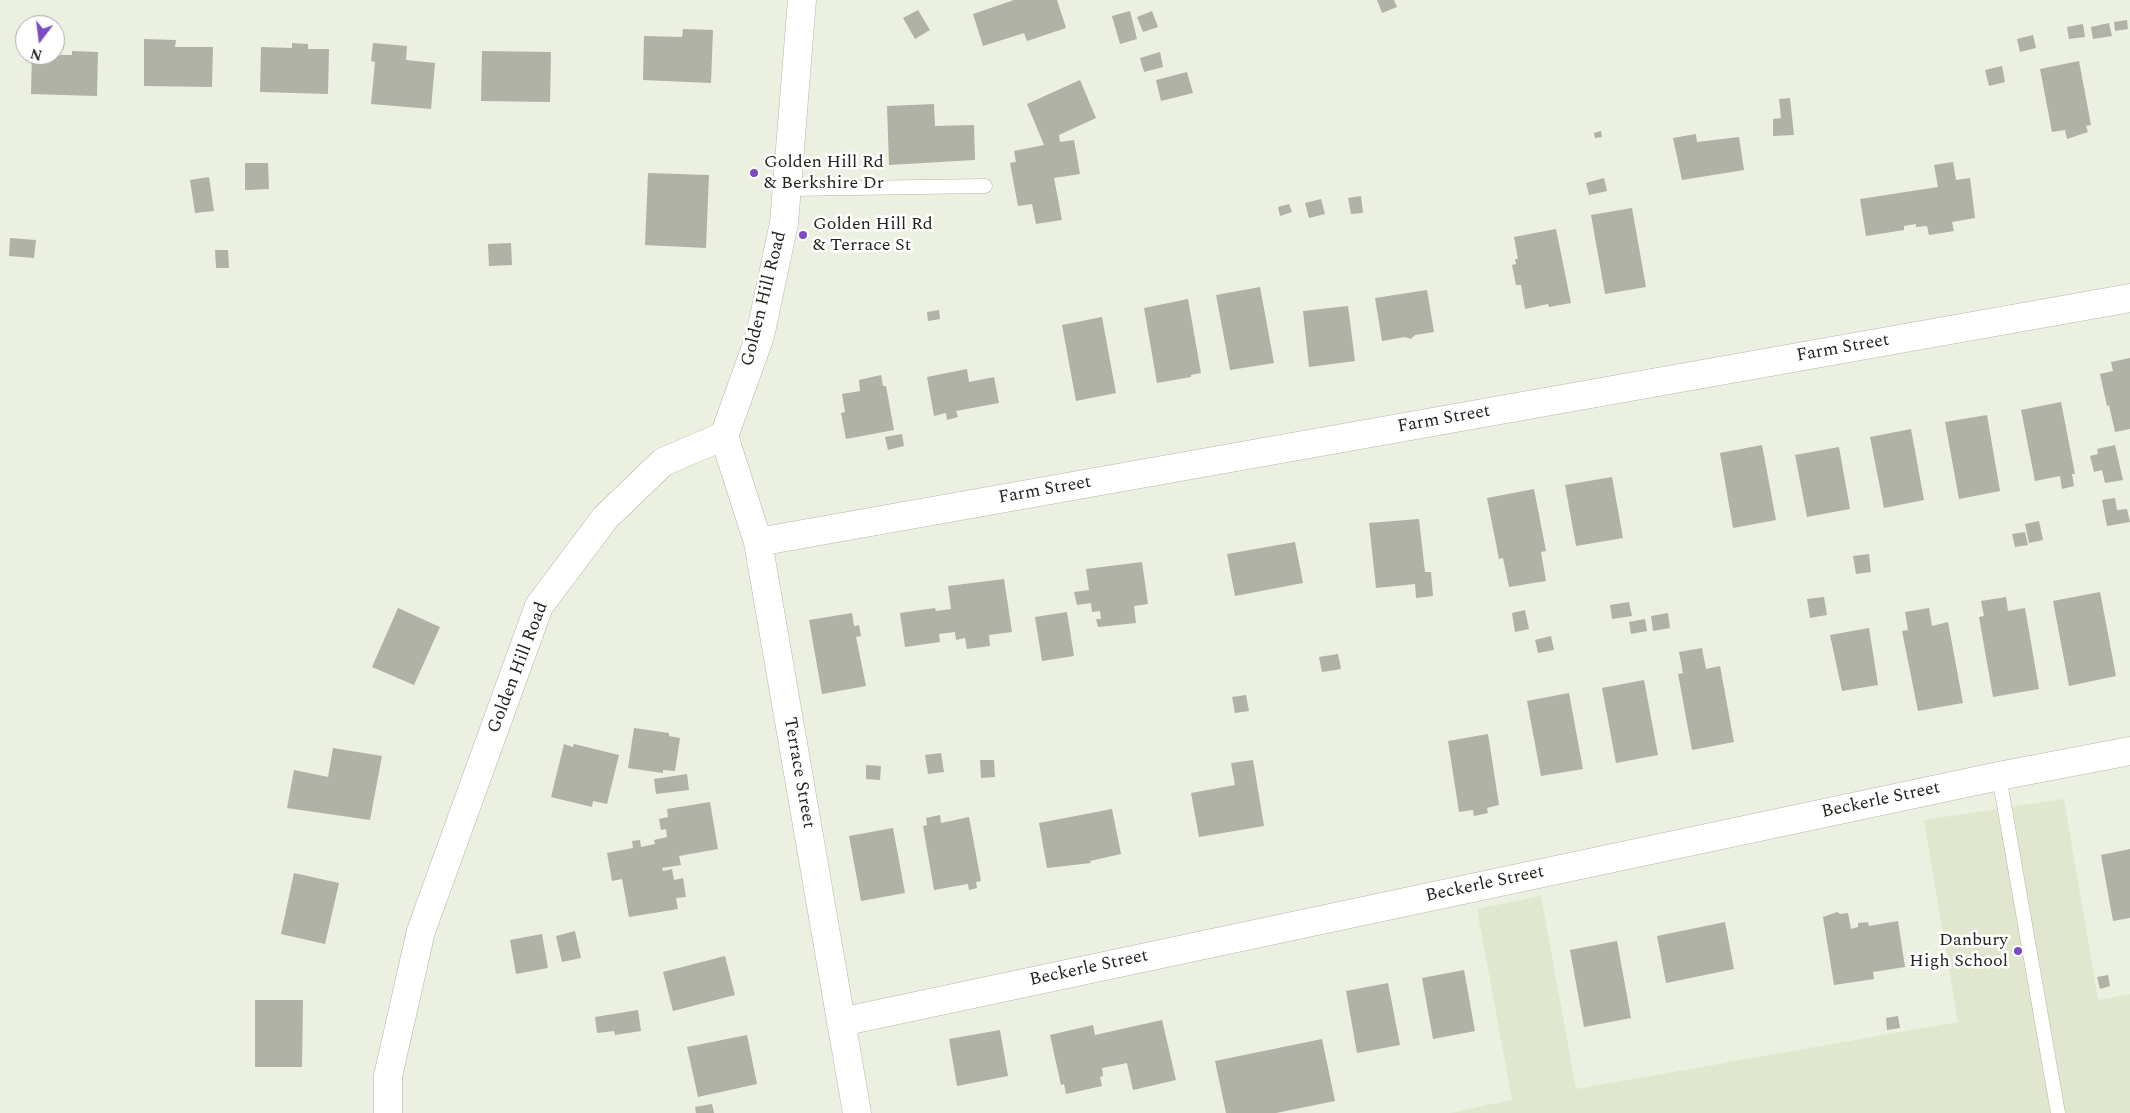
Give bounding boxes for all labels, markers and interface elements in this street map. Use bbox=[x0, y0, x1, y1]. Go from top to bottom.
north arrow bbox=[15, 15, 65, 65]
text: N bbox=[28, 42, 44, 66]
place label: Golden Hill Rd & Berkshire Dr bbox=[764, 152, 884, 194]
marker: Golden Hill Rd & Berkshire Dr bbox=[748, 167, 760, 179]
place label: Golden Hill Rd & Terrace St bbox=[813, 214, 933, 256]
street label: Golden Hill Road bbox=[738, 229, 792, 369]
marker: Golden Hill Rd & Terrace St bbox=[797, 229, 809, 241]
street label: Farm Street bbox=[1795, 330, 1891, 368]
street label: Farm Street bbox=[1396, 401, 1492, 439]
street label: Farm Street bbox=[997, 472, 1093, 510]
street label: Golden Hill Road bbox=[484, 599, 554, 737]
street label: Terrace Street bbox=[778, 716, 818, 830]
street label: Beckerle Street bbox=[1820, 778, 1942, 824]
street label: Beckerle Street bbox=[1424, 862, 1546, 908]
place label: Danbury High School bbox=[1909, 930, 2008, 972]
marker: Danbury High School bbox=[2012, 945, 2024, 957]
street label: Beckerle Street bbox=[1028, 946, 1150, 992]

